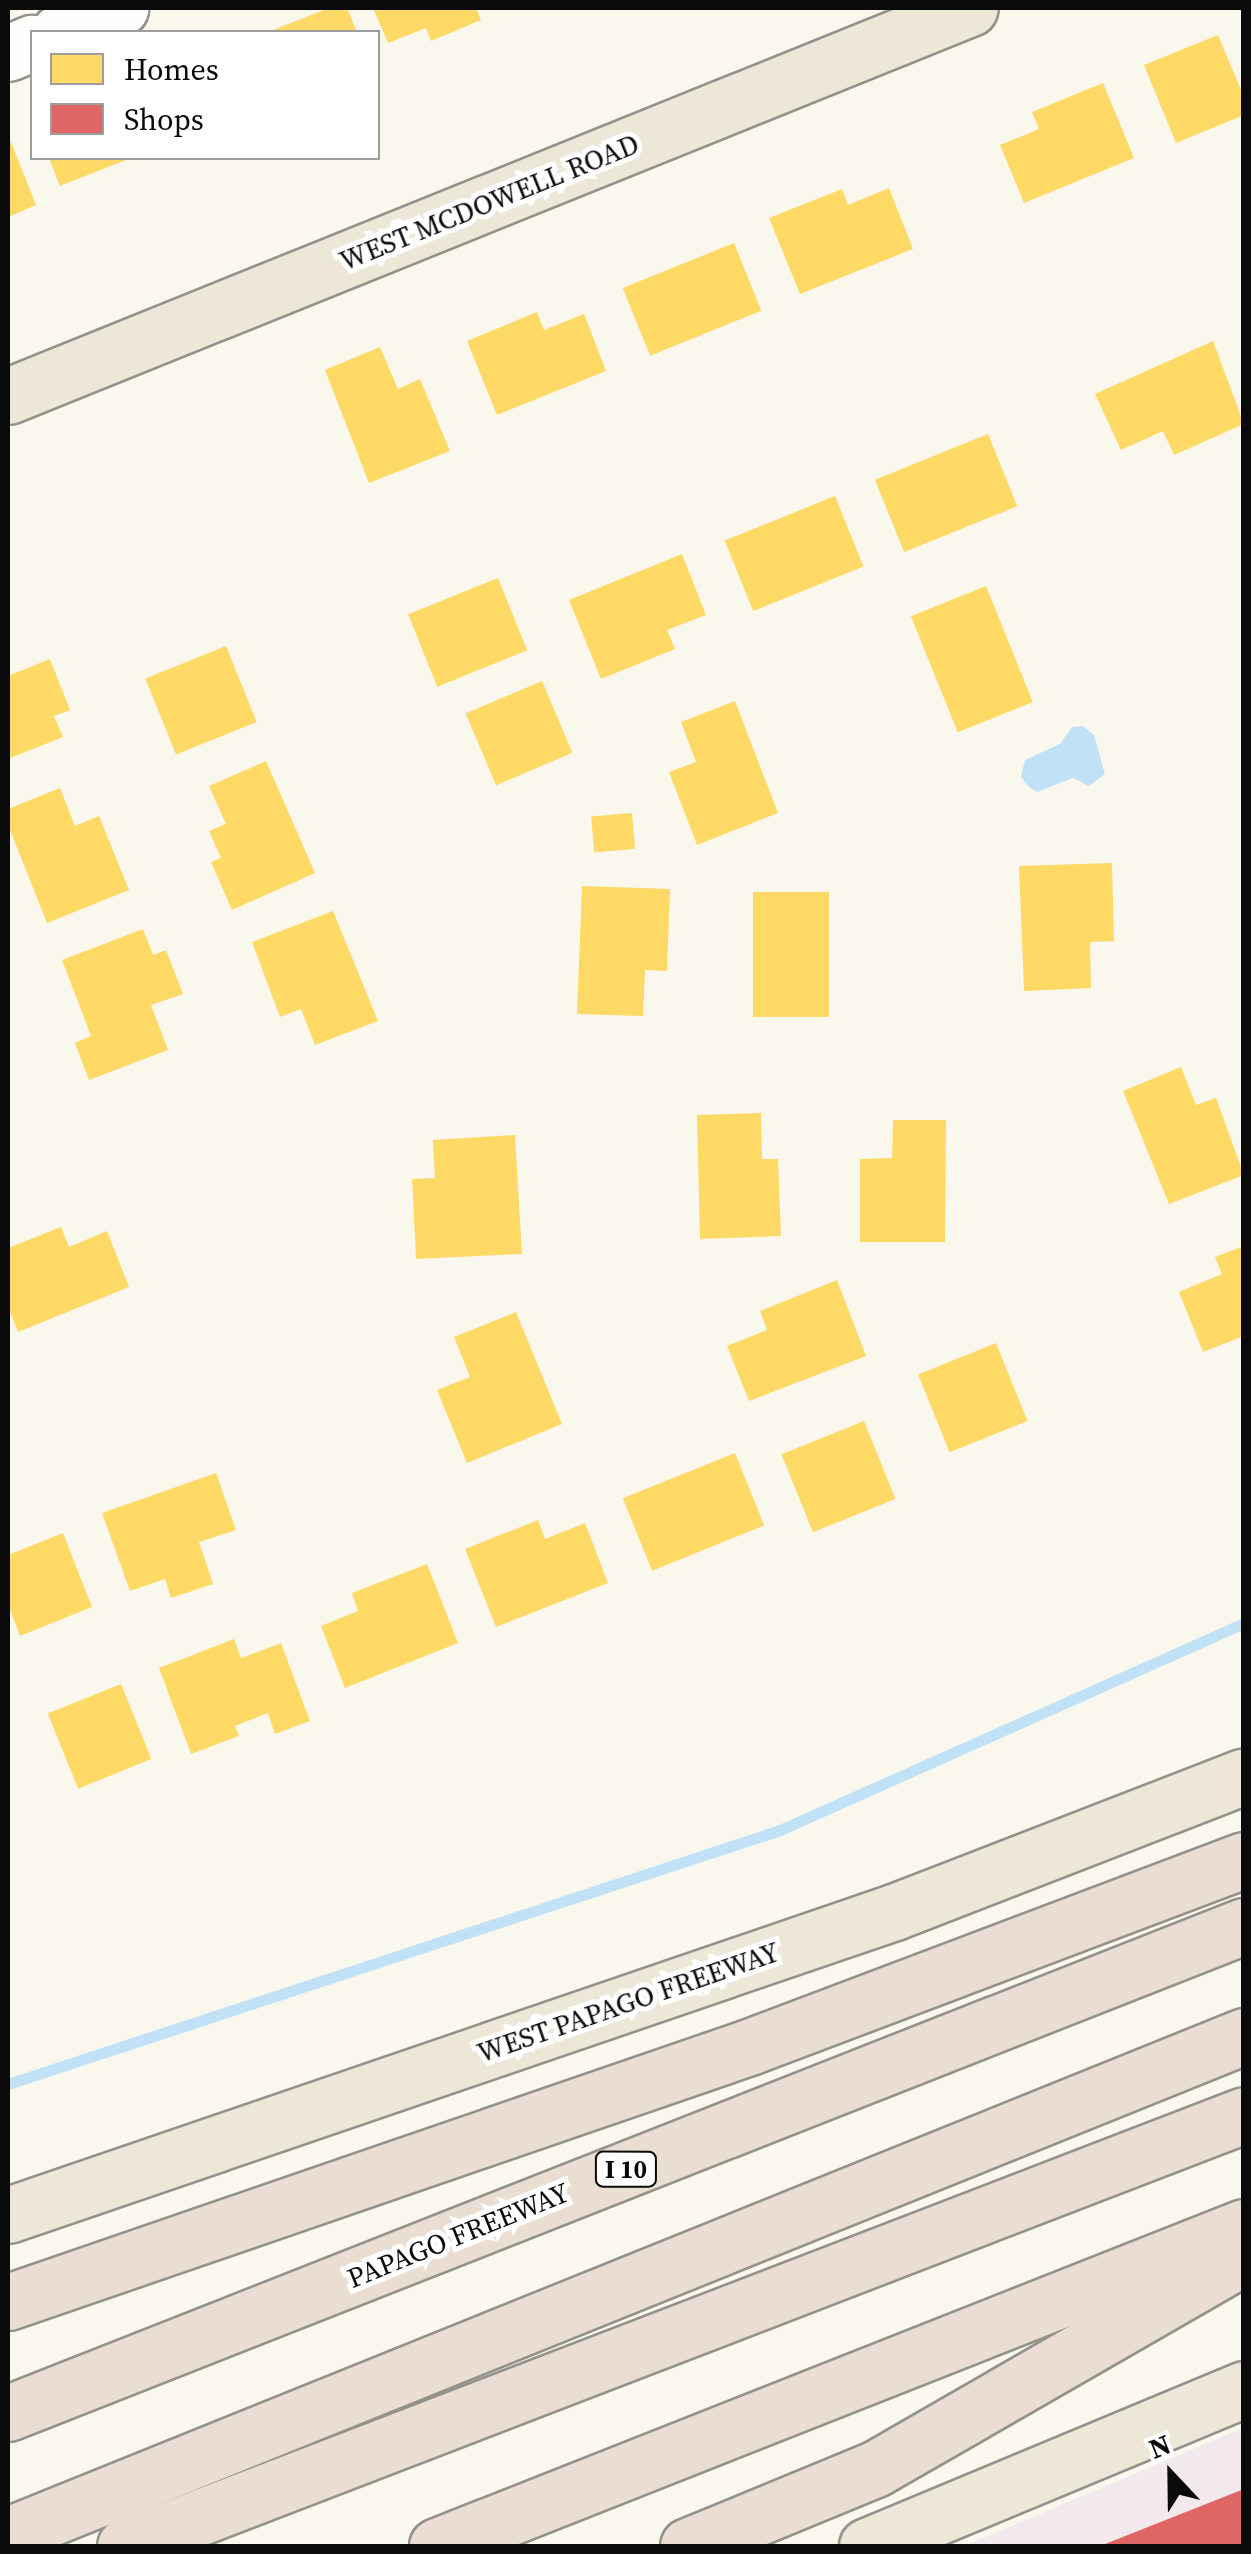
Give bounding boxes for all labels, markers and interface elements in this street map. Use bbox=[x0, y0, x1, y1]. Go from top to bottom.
legend bbox=[30, 30, 380, 160]
text: Homes bbox=[124, 49, 219, 90]
text: Shops bbox=[124, 99, 204, 140]
street label: WEST MCDOWELL ROAD bbox=[334, 126, 644, 278]
street label: WEST PAPAGO FREEWAY bbox=[472, 1934, 784, 2070]
road number: I 10 bbox=[594, 2149, 658, 2189]
street label: PAPAGO FREEWAY bbox=[342, 2175, 574, 2295]
north arrow bbox=[1121, 2424, 1221, 2524]
text: N bbox=[1143, 2425, 1176, 2468]

